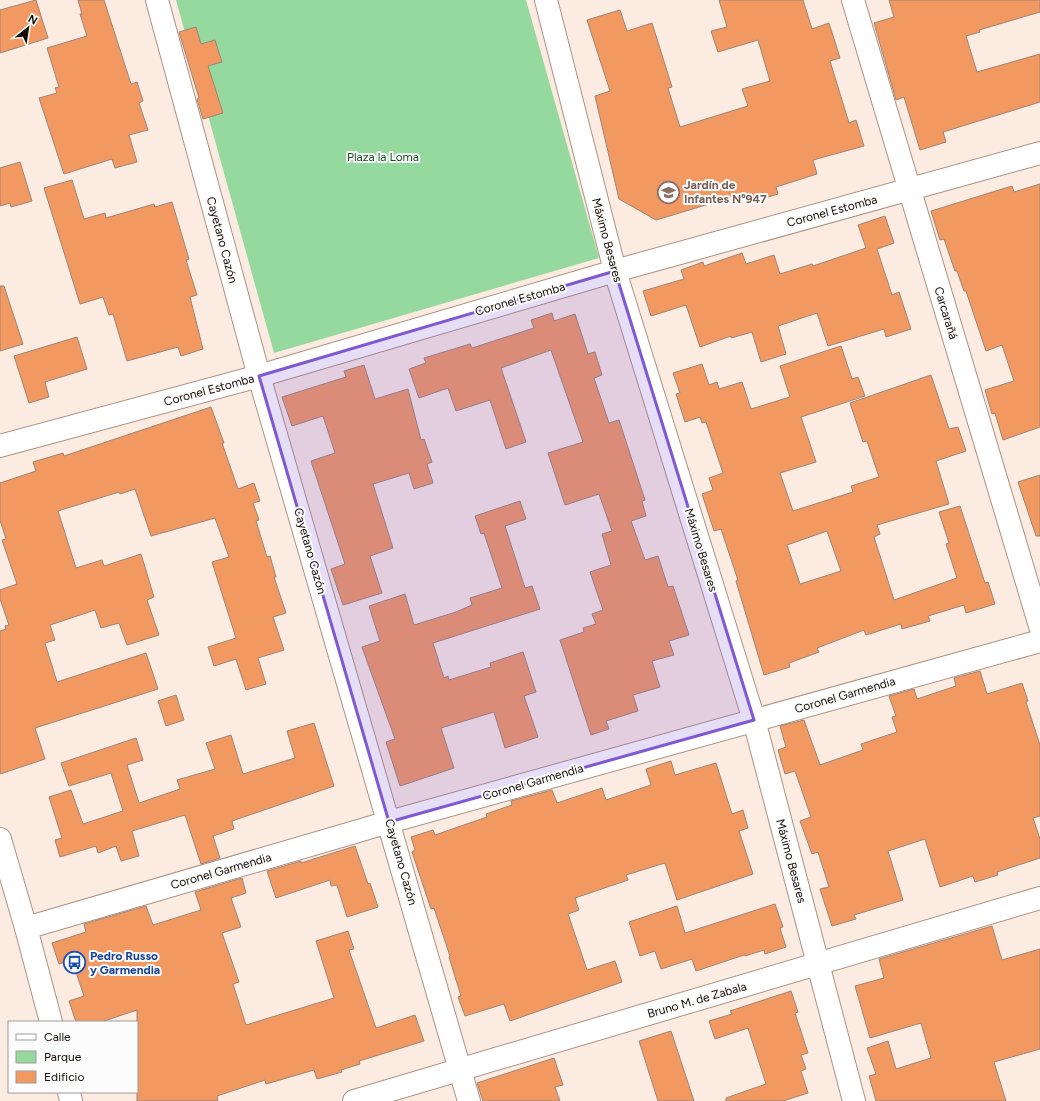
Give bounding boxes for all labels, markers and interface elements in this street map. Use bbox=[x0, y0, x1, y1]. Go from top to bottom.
north arrow bbox=[8, 8, 48, 48]
text: N bbox=[26, 12, 40, 28]
park label: Plaza la Loma bbox=[347, 150, 419, 164]
place label: Jardín de Infantes Nº947 bbox=[684, 178, 767, 206]
school or university icon: Jardín de Infantes Nº947 bbox=[656, 179, 682, 205]
street label: Coronel Estomba bbox=[785, 192, 879, 230]
street label: Cayetano Cazón bbox=[204, 195, 240, 285]
street label: Máximo Besares bbox=[589, 196, 625, 284]
street label: Coronel Estomba bbox=[473, 279, 567, 319]
street label: Carcarañá bbox=[931, 285, 961, 341]
street label: Coronel Estomba bbox=[162, 371, 256, 409]
street label: Cayetano Cazón bbox=[291, 506, 329, 596]
street label: Máximo Besares bbox=[682, 507, 720, 594]
street label: Coronel Garmendia bbox=[793, 674, 897, 716]
street label: Coronel Garmendia bbox=[481, 761, 585, 803]
street label: Cayetano Cazón bbox=[382, 817, 420, 907]
street label: Máximo Besares bbox=[773, 817, 809, 905]
street label: Coronel Garmendia bbox=[169, 850, 273, 892]
place label: Pedro Russo y Garmendia bbox=[90, 949, 160, 977]
bus stop icon: Pedro Russo y Garmendia bbox=[61, 950, 87, 976]
street label: Bruno M. de Zabala bbox=[646, 979, 748, 1021]
legend bbox=[8, 1021, 138, 1093]
text: Calle bbox=[44, 1030, 71, 1044]
text: Parque bbox=[44, 1050, 82, 1064]
text: Edificio bbox=[44, 1070, 84, 1084]

